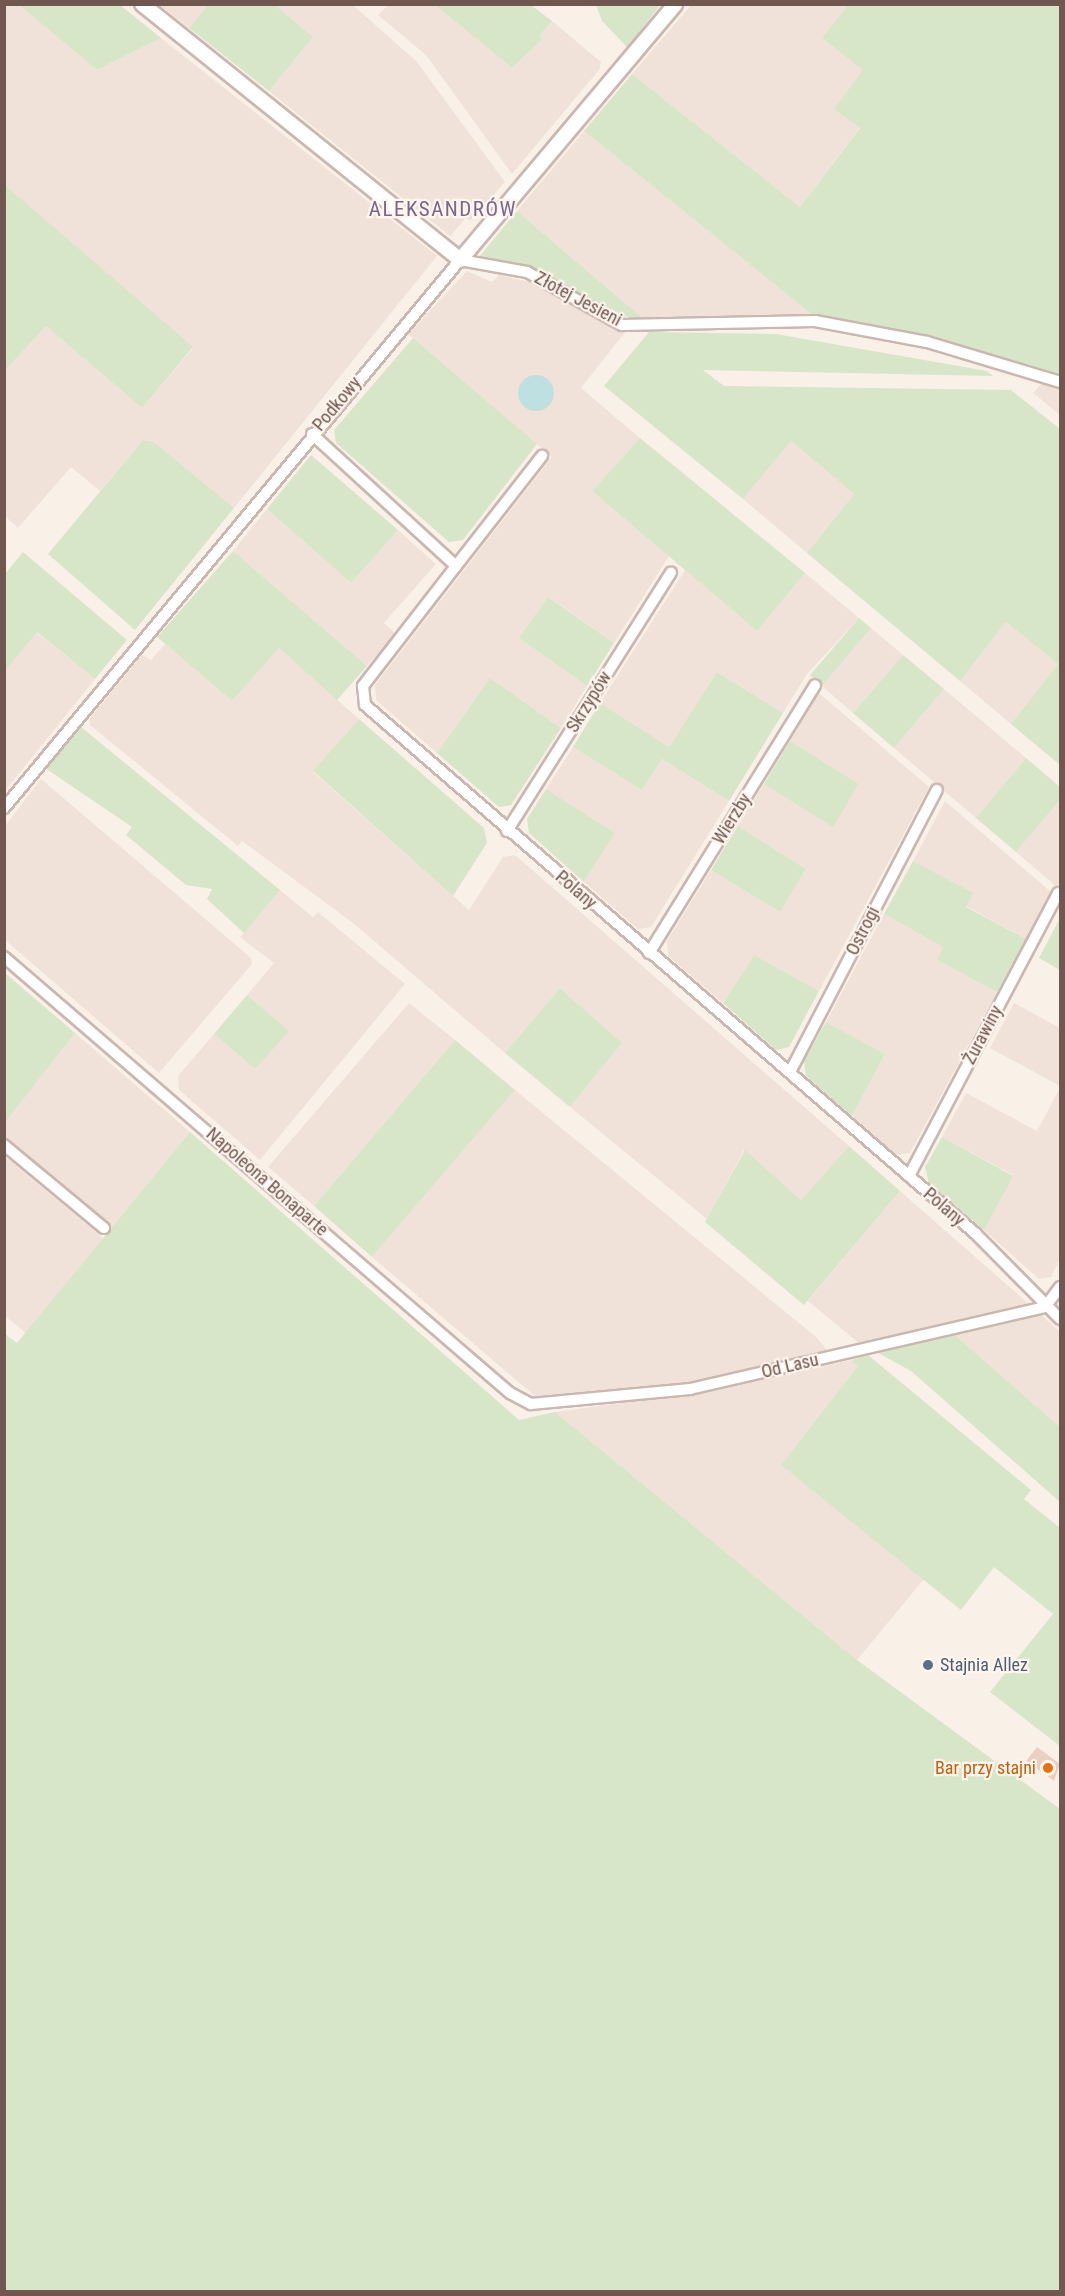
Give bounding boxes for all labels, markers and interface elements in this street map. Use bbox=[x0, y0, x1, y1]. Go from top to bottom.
district label: ALEKSANDRÓW bbox=[369, 196, 517, 222]
street label: Złotej Jesieni bbox=[531, 267, 625, 331]
street label: Podkowy bbox=[308, 372, 366, 436]
street label: Skrzypów bbox=[562, 667, 616, 737]
street label: Wierzby bbox=[708, 790, 756, 848]
street label: Polany bbox=[551, 866, 601, 914]
street label: Ostrogi bbox=[842, 903, 884, 959]
street label: Żurawiny bbox=[959, 1002, 1007, 1068]
street label: Napoleona Bonaparte bbox=[202, 1123, 332, 1241]
street label: Polany bbox=[919, 1183, 969, 1231]
street label: Od Lasu bbox=[759, 1349, 821, 1383]
place label: Stajnia Allez bbox=[940, 1654, 1028, 1676]
marker: Stajnia Allez bbox=[921, 1658, 935, 1672]
place label: Bar przy stajni bbox=[935, 1757, 1036, 1779]
marker: Bar przy stajni bbox=[1041, 1761, 1055, 1775]

